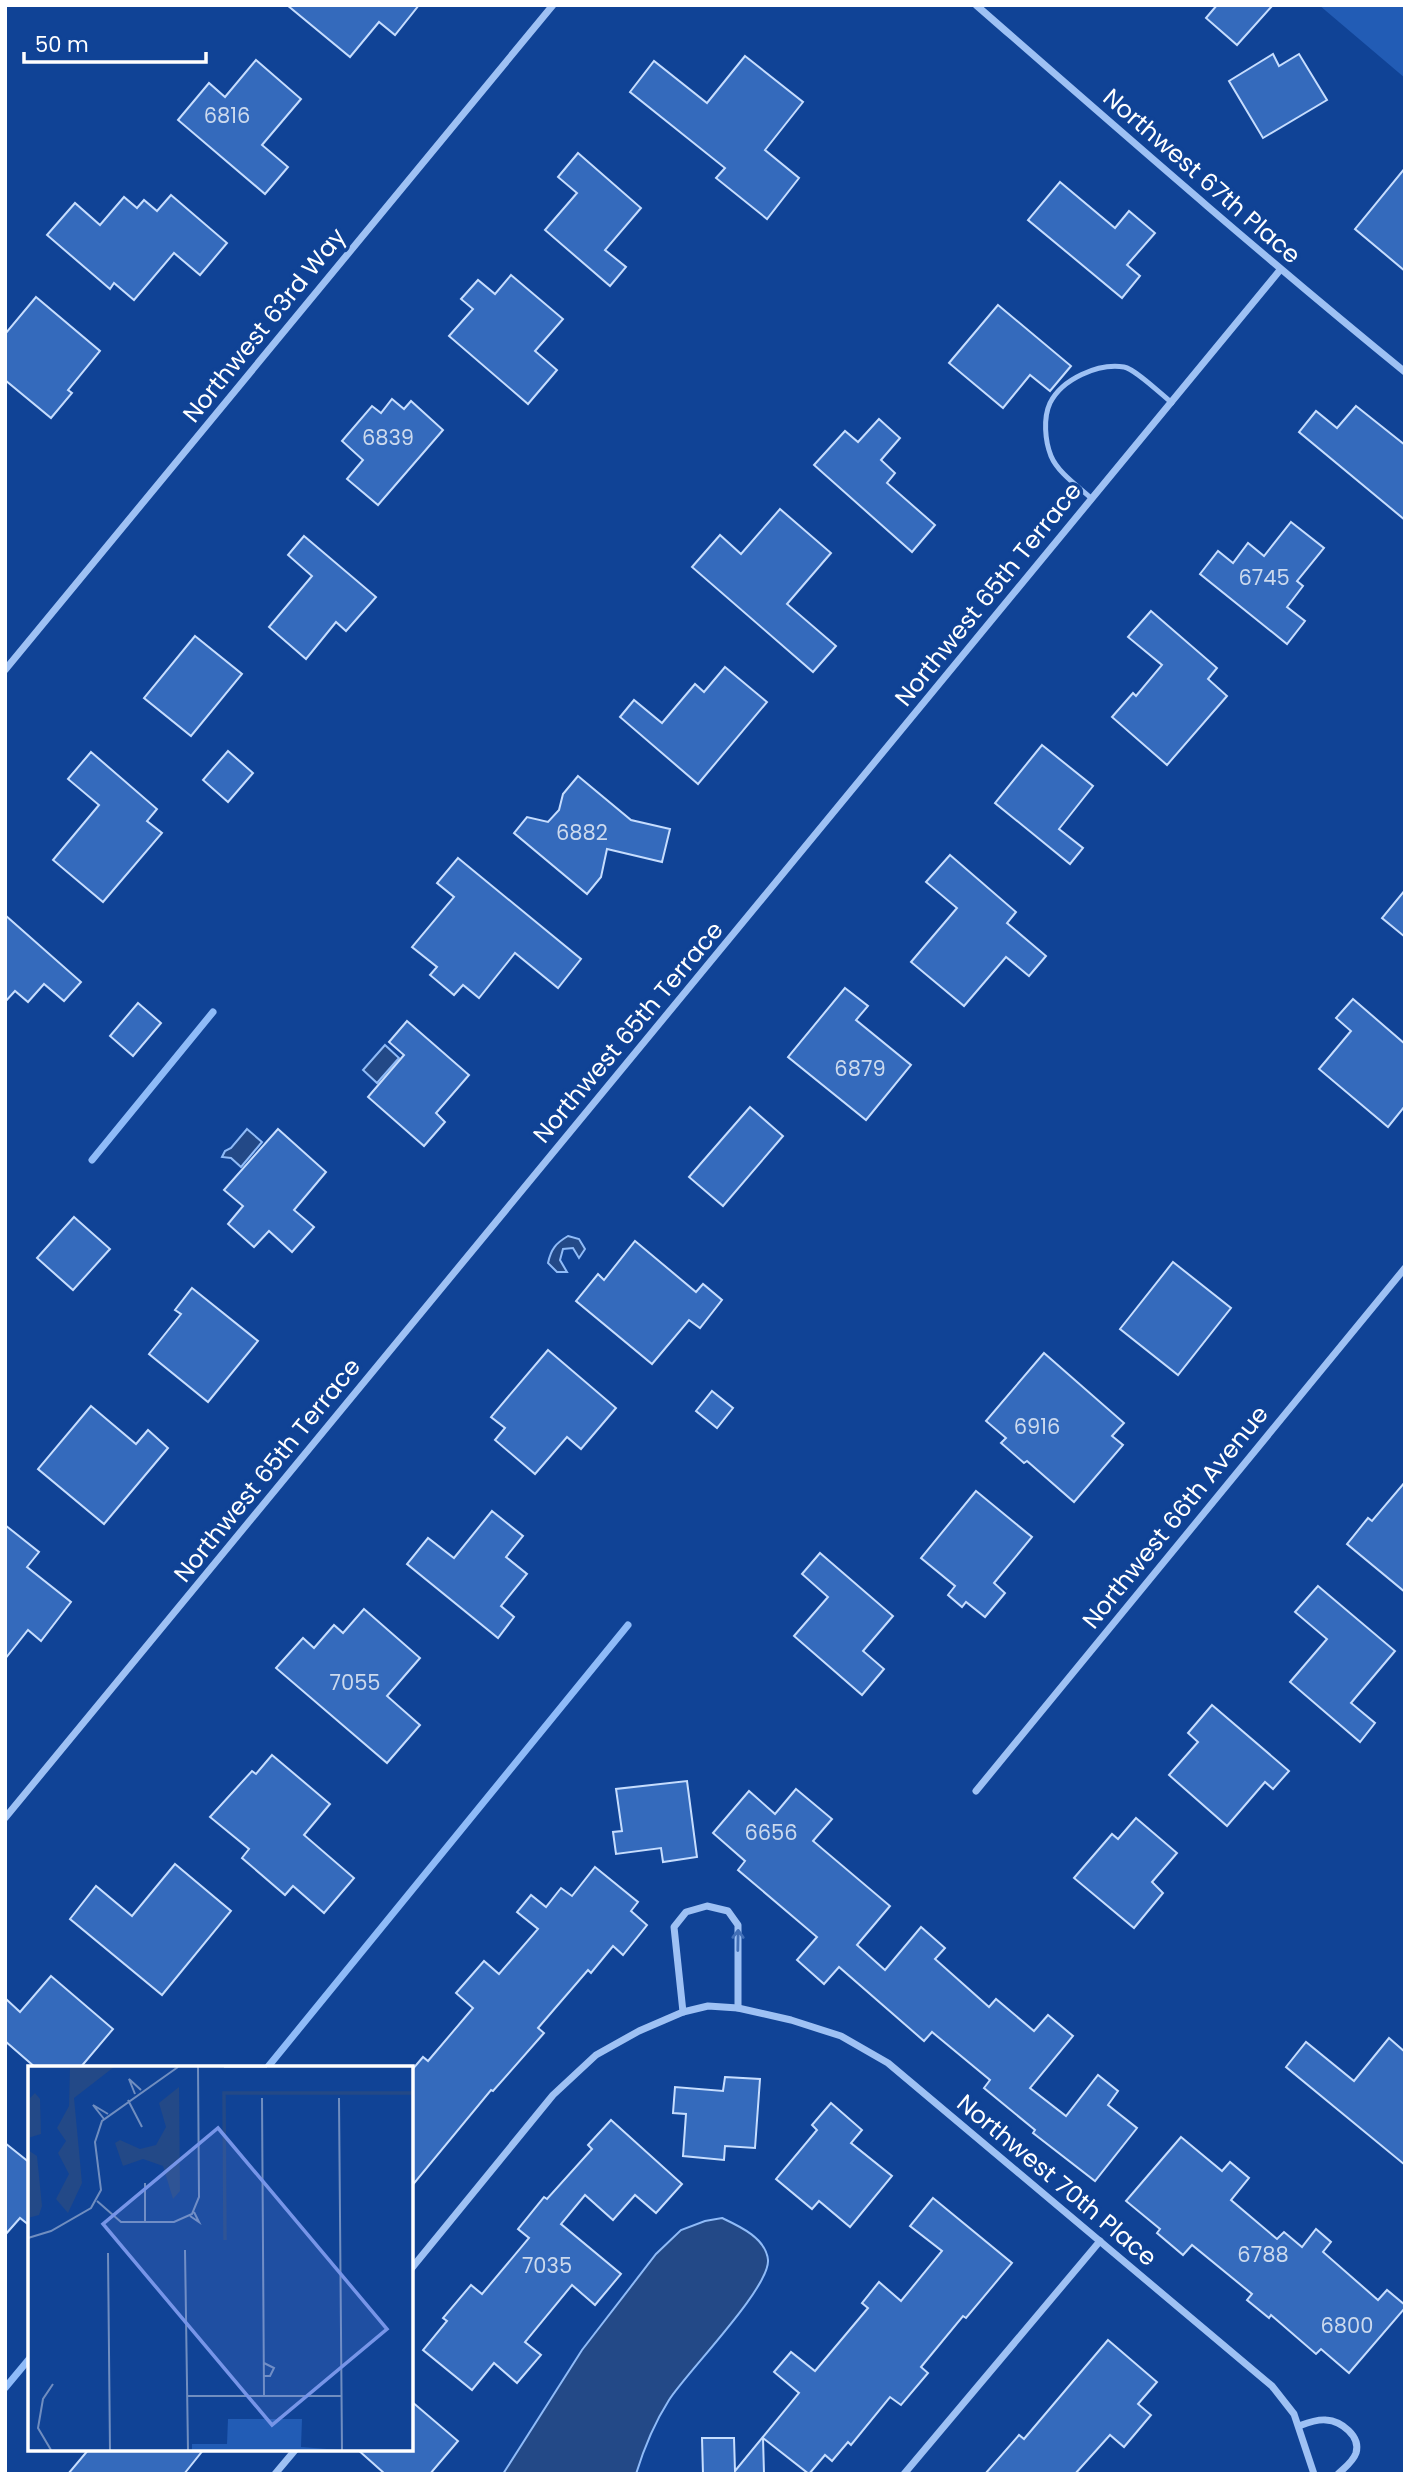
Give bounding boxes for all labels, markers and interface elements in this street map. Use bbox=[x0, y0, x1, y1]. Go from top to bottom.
scale bar bbox=[24, 21, 206, 65]
text: 50 m bbox=[35, 30, 89, 59]
street label: Northwest 67th Place bbox=[1096, 81, 1308, 271]
house number: 6816 bbox=[204, 101, 250, 130]
street label: Northwest 63rd Way bbox=[175, 220, 353, 429]
house number: 6839 bbox=[362, 423, 414, 452]
street label: Northwest 65th Terrace bbox=[887, 475, 1089, 713]
house number: 6745 bbox=[1238, 563, 1290, 592]
house number: 6882 bbox=[556, 818, 608, 847]
street label: Northwest 65th Terrace bbox=[525, 914, 731, 1150]
house number: 6879 bbox=[834, 1054, 886, 1083]
street label: Northwest 65th Terrace bbox=[166, 1351, 368, 1589]
street label: Northwest 66th Avenue bbox=[1075, 1398, 1275, 1636]
house number: 6916 bbox=[1014, 1412, 1060, 1441]
house number: 7055 bbox=[329, 1668, 381, 1697]
house number: 6656 bbox=[744, 1818, 798, 1847]
one-way arrow bbox=[731, 1928, 745, 1951]
inset map bbox=[28, 2066, 413, 2451]
street label: Northwest 70th Place bbox=[950, 2086, 1164, 2274]
house number: 6788 bbox=[1237, 2240, 1289, 2269]
house number: 7035 bbox=[522, 2251, 572, 2280]
house number: 6800 bbox=[1321, 2311, 1373, 2340]

